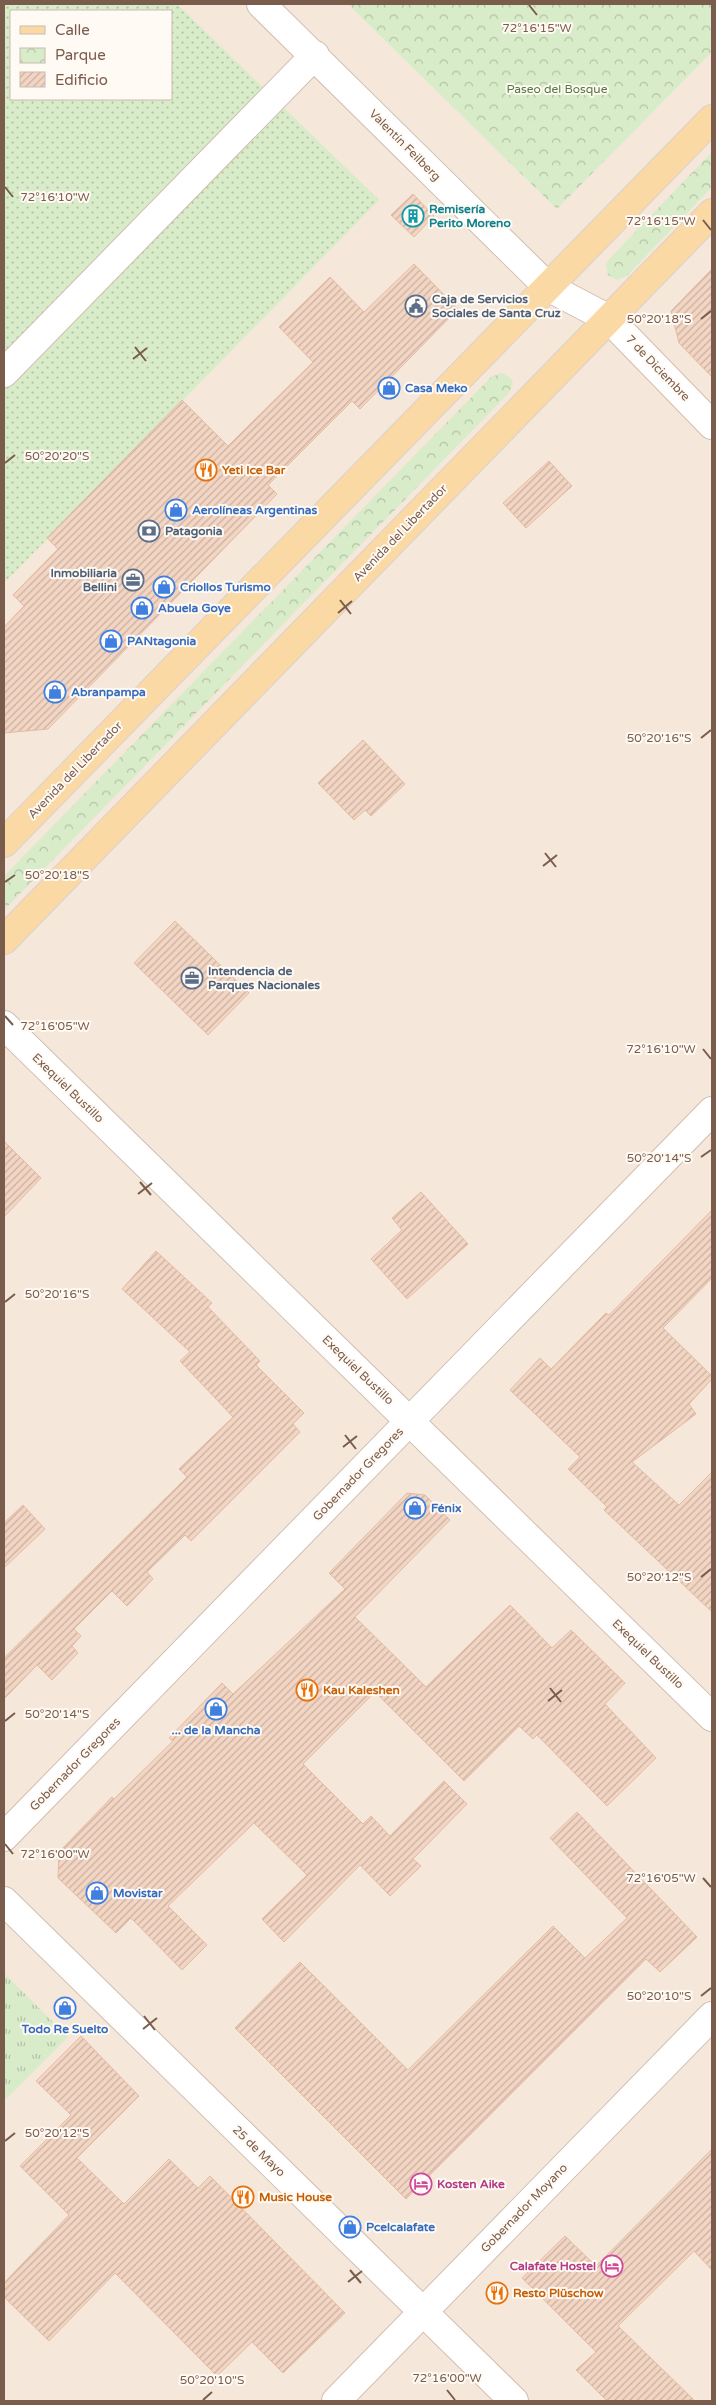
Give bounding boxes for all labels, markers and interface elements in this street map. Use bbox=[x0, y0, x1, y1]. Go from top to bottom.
legend bbox=[10, 10, 172, 100]
text: Calle bbox=[55, 21, 90, 39]
text: 72°16'15"W bbox=[502, 21, 572, 35]
text: Parque bbox=[55, 46, 106, 64]
text: Edificio bbox=[55, 71, 108, 89]
park label: Paseo del Bosque bbox=[507, 82, 608, 96]
street label: Valentín Feilberg bbox=[366, 106, 444, 184]
text: 72°16'10"W bbox=[20, 190, 90, 204]
place label: Remisería Perito Moreno bbox=[429, 202, 511, 230]
building icon: Remisería Perito Moreno bbox=[401, 204, 425, 228]
text: 72°16'15"W bbox=[626, 214, 696, 228]
place label: Caja de Servicios Sociales de Santa Cruz bbox=[432, 292, 561, 320]
public building icon: Caja de Servicios Sociales de Santa Cruz bbox=[404, 294, 428, 318]
text: 50°20'18"S bbox=[627, 312, 691, 326]
street label: 7 de Diciembre bbox=[623, 332, 693, 404]
shop icon: Casa Meko bbox=[377, 376, 401, 400]
place label: Casa Meko bbox=[405, 381, 468, 395]
text: 50°20'20"S bbox=[25, 449, 89, 463]
restaurant icon: Yeti Ice Bar bbox=[194, 458, 218, 482]
place label: Yeti Ice Bar bbox=[222, 463, 286, 477]
street label: Avenida del Libertador bbox=[350, 481, 450, 584]
shop icon: Aerolíneas Argentinas bbox=[164, 498, 188, 522]
place label: Aerolíneas Argentinas bbox=[192, 503, 317, 518]
bank icon: Patagonia bbox=[137, 519, 161, 543]
place label: Patagonia bbox=[165, 524, 223, 539]
place label: Inmobiliaria Bellini bbox=[50, 566, 117, 594]
office icon: Inmobiliaria Bellini bbox=[121, 568, 145, 592]
shop icon: Criollos Turismo bbox=[152, 575, 176, 599]
place label: Criollos Turismo bbox=[180, 580, 271, 594]
shop icon: Abuela Goye bbox=[130, 596, 154, 620]
place label: Abuela Goye bbox=[158, 601, 231, 616]
shop icon: PANtagonia bbox=[99, 629, 123, 653]
place label: PANtagonia bbox=[127, 634, 196, 649]
shop icon: Abranpampa bbox=[43, 680, 67, 704]
place label: Abranpampa bbox=[71, 685, 146, 700]
street label: Avenida del Libertador bbox=[25, 718, 125, 821]
text: 50°20'16"S bbox=[627, 731, 691, 745]
text: 50°20'18"S bbox=[25, 868, 89, 882]
place label: Intendencia de Parques Nacionales bbox=[208, 964, 320, 993]
office icon: Intendencia de Parques Nacionales bbox=[180, 966, 204, 990]
text: 72°16'05"W bbox=[20, 1019, 90, 1033]
text: 72°16'10"W bbox=[626, 1042, 696, 1056]
street label: Exequiel Bustillo bbox=[29, 1050, 107, 1126]
text: 50°20'14"S bbox=[627, 1151, 691, 1165]
text: 50°20'16"S bbox=[25, 1287, 89, 1301]
street label: Exequiel Bustillo bbox=[319, 1332, 397, 1408]
street label: Gobernador Gregores bbox=[310, 1424, 406, 1524]
shop icon: Fénix bbox=[403, 1496, 427, 1520]
place label: Fénix bbox=[431, 1501, 462, 1515]
text: 50°20'12"S bbox=[627, 1570, 691, 1584]
street label: Exequiel Bustillo bbox=[609, 1616, 687, 1692]
restaurant icon: Kau Kaleshen bbox=[295, 1678, 319, 1702]
place label: Kau Kaleshen bbox=[323, 1683, 400, 1697]
shop icon: ... de la Mancha bbox=[204, 1697, 228, 1721]
text: 50°20'14"S bbox=[25, 1707, 89, 1721]
street label: Gobernador Gregores bbox=[27, 1714, 123, 1814]
place label: ... de la Mancha bbox=[172, 1723, 261, 1737]
text: 72°16'00"W bbox=[20, 1847, 90, 1861]
text: 72°16'05"W bbox=[626, 1871, 696, 1885]
shop icon: Movistar bbox=[85, 1881, 109, 1905]
place label: Movistar bbox=[113, 1886, 163, 1900]
text: 50°20'10"S bbox=[627, 1989, 691, 2003]
shop icon: Todo Re Suelto bbox=[53, 1996, 77, 2020]
place label: Todo Re Suelto bbox=[21, 2022, 108, 2036]
street label: 25 de Mayo bbox=[230, 2122, 288, 2180]
text: 50°20'12"S bbox=[25, 2126, 89, 2140]
street label: Gobernador Moyano bbox=[478, 2161, 570, 2255]
hotel icon: Kosten Aike bbox=[409, 2172, 433, 2196]
place label: Kosten Aike bbox=[437, 2177, 505, 2191]
restaurant icon: Music House bbox=[231, 2185, 255, 2209]
place label: Music House bbox=[259, 2190, 332, 2204]
shop icon: Pcelcalafate bbox=[338, 2215, 362, 2239]
place label: Pcelcalafate bbox=[366, 2220, 435, 2234]
hotel icon: Calafate Hostel bbox=[600, 2254, 624, 2278]
place label: Calafate Hostel bbox=[510, 2259, 596, 2273]
restaurant icon: Resto Plüschow bbox=[485, 2281, 509, 2305]
place label: Resto Plüschow bbox=[513, 2286, 604, 2300]
text: 72°16'00"W bbox=[412, 2371, 482, 2385]
text: 50°20'10"S bbox=[180, 2373, 244, 2387]

